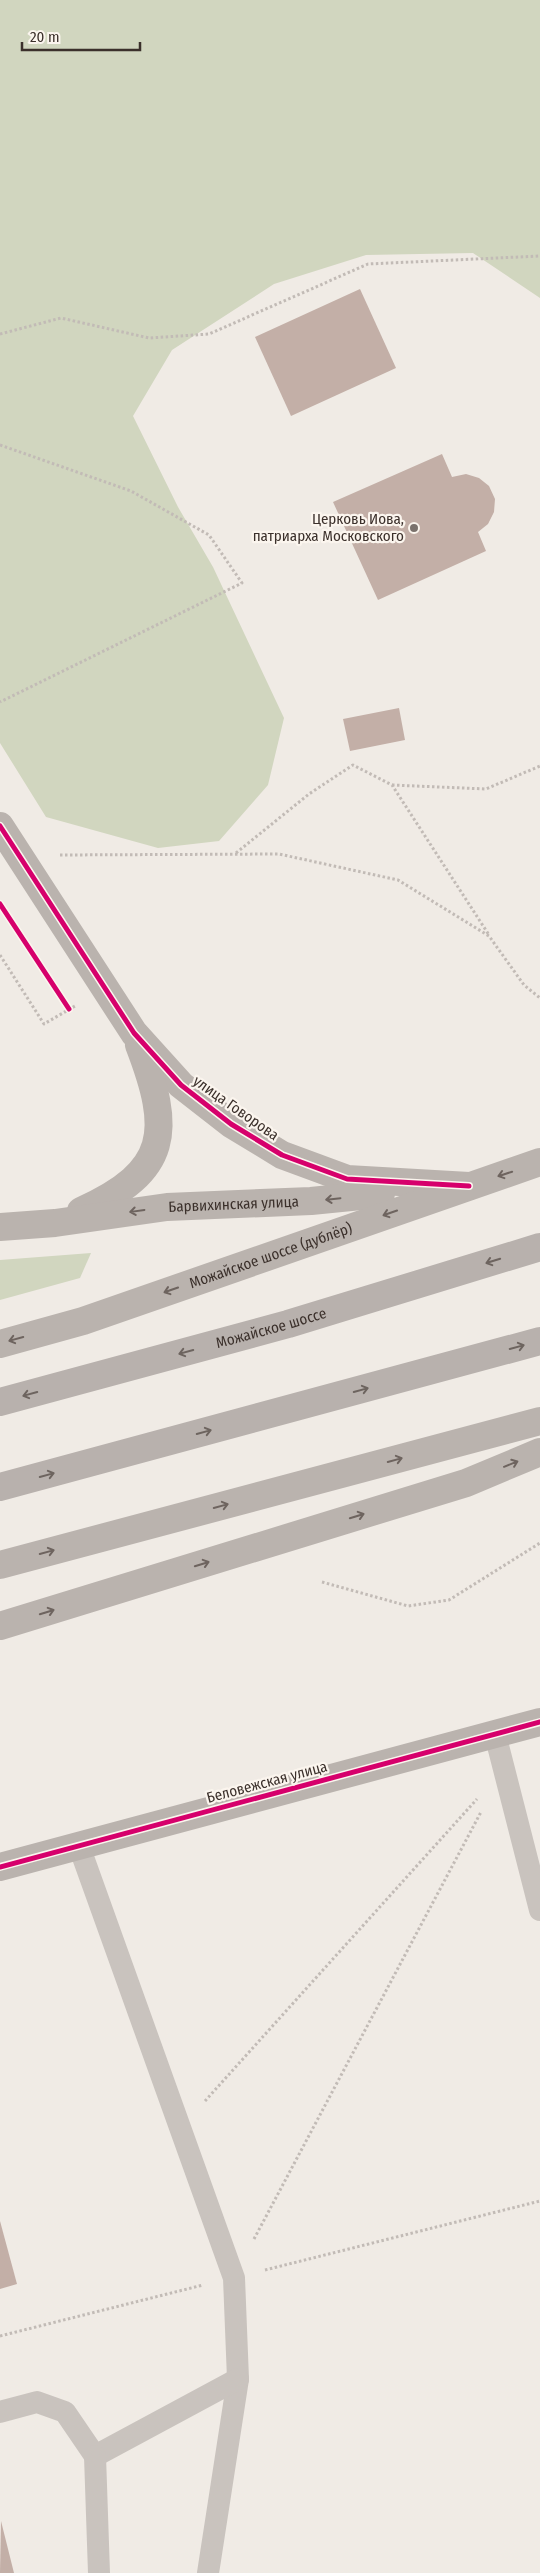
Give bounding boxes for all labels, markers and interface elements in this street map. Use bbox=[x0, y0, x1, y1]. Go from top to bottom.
scale bar bbox=[22, 20, 140, 52]
text: 20 m bbox=[30, 28, 60, 46]
place label: Церковь Иова, патриарха Московского bbox=[253, 510, 404, 545]
marker: Церковь Иова, патриарха Московского bbox=[408, 522, 420, 534]
street label: улица Говорова bbox=[190, 1072, 282, 1144]
one-way arrow bbox=[497, 1170, 513, 1179]
street label: Барвихинская улица bbox=[168, 1193, 299, 1216]
one-way arrow bbox=[326, 1194, 342, 1204]
one-way arrow bbox=[129, 1206, 145, 1216]
one-way arrow bbox=[383, 1209, 398, 1218]
street label: Можайское шоссе (дублёр) bbox=[187, 1219, 355, 1292]
one-way arrow bbox=[486, 1257, 502, 1267]
one-way arrow bbox=[163, 1286, 179, 1295]
street label: Можайское шоссе bbox=[214, 1304, 328, 1352]
one-way arrow bbox=[8, 1335, 24, 1345]
one-way arrow bbox=[509, 1341, 525, 1351]
one-way arrow bbox=[179, 1347, 195, 1357]
one-way arrow bbox=[352, 1384, 368, 1394]
one-way arrow bbox=[22, 1390, 38, 1399]
one-way arrow bbox=[195, 1427, 211, 1437]
one-way arrow bbox=[387, 1454, 403, 1464]
one-way arrow bbox=[503, 1459, 518, 1469]
one-way arrow bbox=[39, 1469, 55, 1479]
one-way arrow bbox=[213, 1501, 229, 1510]
one-way arrow bbox=[349, 1511, 365, 1521]
one-way arrow bbox=[39, 1547, 55, 1557]
one-way arrow bbox=[194, 1559, 209, 1568]
one-way arrow bbox=[38, 1606, 54, 1616]
street label: Беловежская улица bbox=[205, 1757, 329, 1807]

